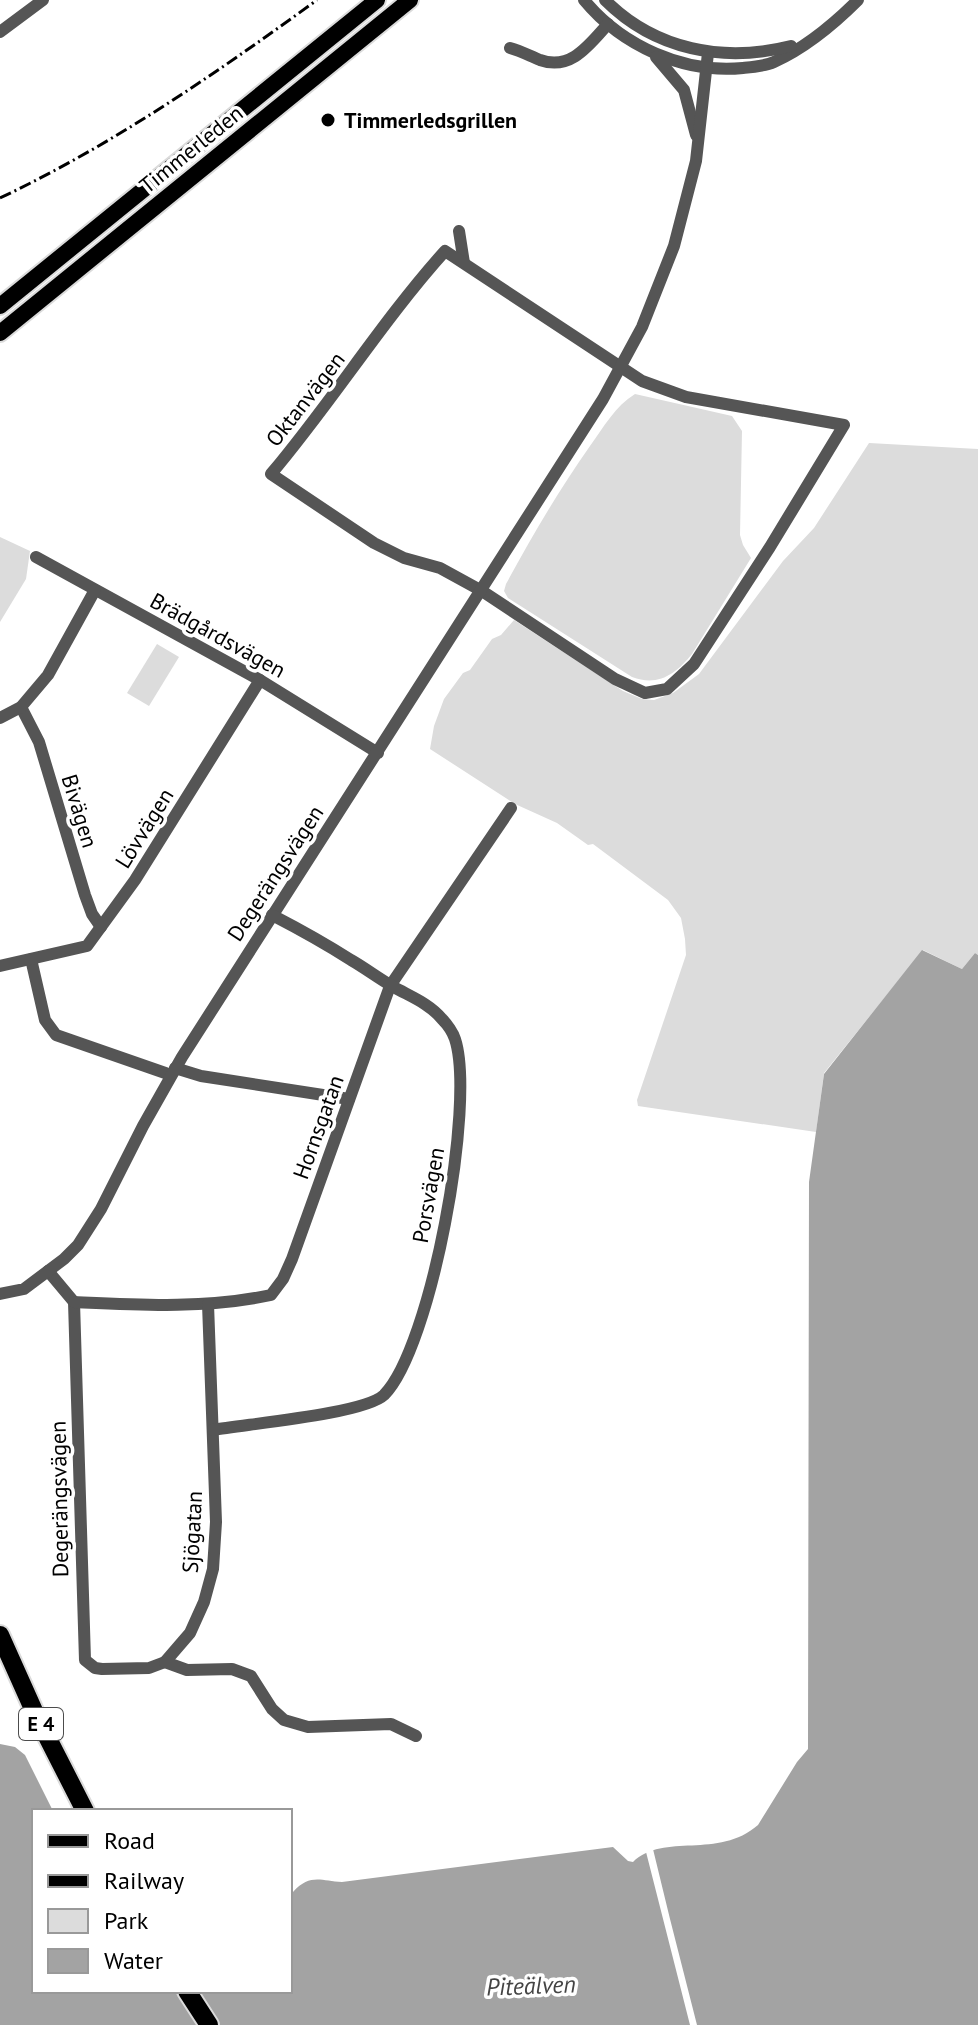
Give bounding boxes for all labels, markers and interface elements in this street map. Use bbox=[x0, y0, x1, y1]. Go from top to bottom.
street label: Timmerleden bbox=[134, 99, 248, 199]
place label: Timmerledsgrillen bbox=[344, 106, 517, 134]
marker: Timmerledsgrillen bbox=[319, 111, 337, 129]
street label: Oktanvägen bbox=[259, 346, 351, 452]
street label: Brädgårdsvägen bbox=[145, 586, 291, 684]
street label: Bivägen bbox=[56, 771, 104, 851]
street label: Lövvägen bbox=[109, 783, 179, 873]
street label: Degerängsvägen bbox=[221, 800, 329, 946]
street label: Hornsgatan bbox=[286, 1071, 350, 1183]
street label: Porsvägen bbox=[406, 1145, 450, 1245]
street label: Degerängsvägen bbox=[44, 1421, 74, 1577]
street label: Sjögatan bbox=[176, 1490, 208, 1574]
road number: E 4 bbox=[19, 1708, 63, 1740]
legend bbox=[32, 1809, 292, 1993]
text: Road bbox=[104, 1825, 155, 1856]
text: Railway bbox=[104, 1865, 184, 1896]
text: Park bbox=[104, 1905, 149, 1936]
text: Water bbox=[104, 1945, 163, 1976]
water label: Piteälven bbox=[486, 1968, 576, 2003]

